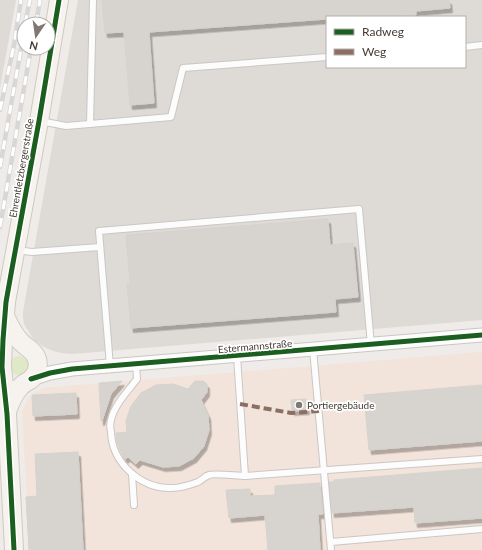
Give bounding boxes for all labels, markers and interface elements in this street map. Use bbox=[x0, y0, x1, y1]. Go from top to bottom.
north arrow bbox=[16, 16, 56, 56]
legend bbox=[326, 16, 466, 68]
text: Radweg bbox=[362, 24, 404, 39]
text: N bbox=[28, 39, 39, 54]
text: Weg bbox=[362, 44, 386, 59]
street label: Ehrentletzbergerstraße bbox=[6, 117, 36, 219]
street label: Estermannstraße bbox=[217, 337, 293, 355]
place label: Portiergebäude bbox=[307, 399, 374, 411]
marker: Portiergebäude bbox=[294, 400, 304, 410]

